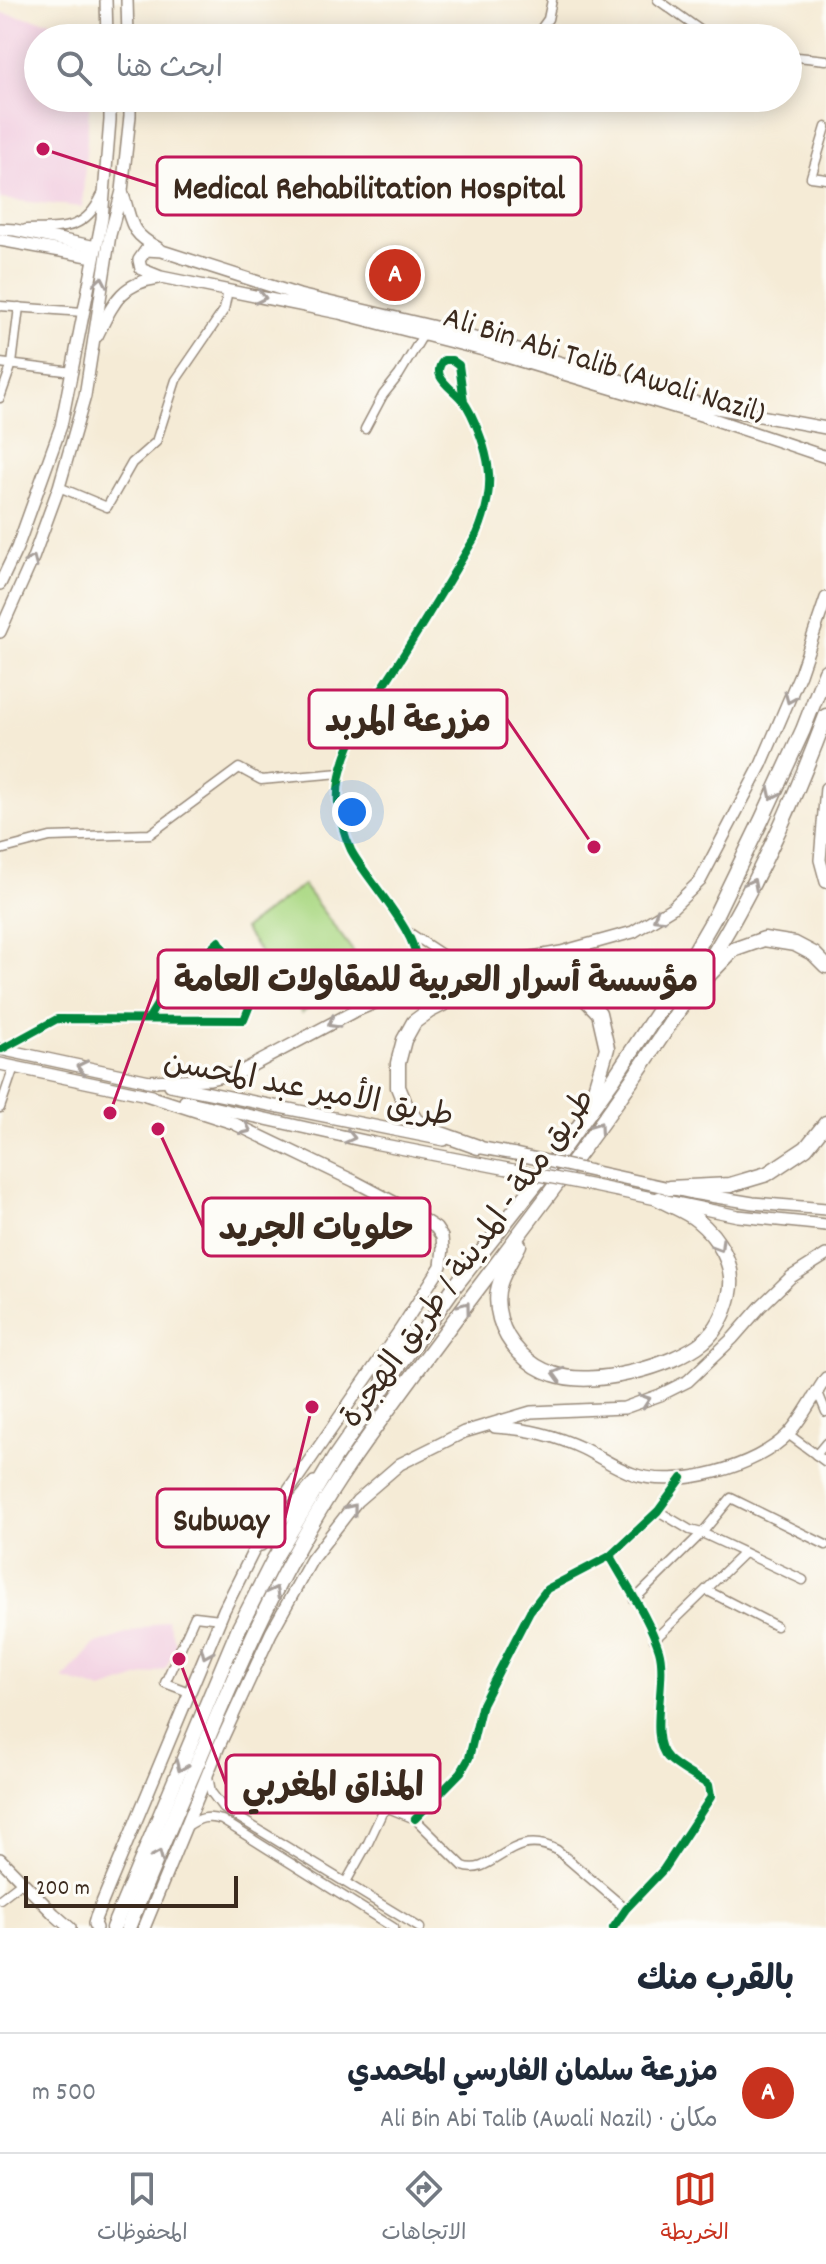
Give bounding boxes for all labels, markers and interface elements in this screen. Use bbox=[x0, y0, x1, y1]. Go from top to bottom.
search box bbox=[24, 24, 802, 112]
icon: search bbox=[52, 46, 96, 90]
text: ابحث هنا bbox=[116, 49, 223, 92]
callout: Medical Rehabilitation Hospital bbox=[157, 157, 581, 215]
text: Medical Rehabilitation Hospital bbox=[173, 167, 566, 216]
pin: A bbox=[369, 245, 421, 305]
one-way arrow bbox=[92, 276, 109, 289]
one-way arrow bbox=[254, 288, 268, 305]
street label: Ali Bin Abi Talib (Awali Nazil) bbox=[437, 297, 770, 439]
one-way arrow bbox=[22, 555, 38, 569]
callout: مزرعة المربد bbox=[309, 690, 507, 748]
one-way arrow bbox=[783, 690, 799, 704]
text: مزرعة المربد bbox=[325, 700, 491, 749]
one-way arrow bbox=[767, 786, 783, 801]
your location bbox=[332, 792, 372, 832]
one-way arrow bbox=[742, 877, 757, 892]
one-way arrow bbox=[652, 907, 667, 923]
callout: مؤسسة أسرار العربية للمقاولات العامة bbox=[158, 950, 714, 1008]
text: مؤسسة أسرار العربية للمقاولات العامة bbox=[174, 959, 698, 1009]
one-way arrow bbox=[327, 1013, 342, 1029]
street label: طريق الأمير عبد المحسن bbox=[159, 1038, 458, 1143]
one-way arrow bbox=[75, 1059, 89, 1076]
street label: طريق مكة - المدينة / طريق الهجرة bbox=[331, 1081, 609, 1439]
one-way arrow bbox=[238, 1119, 252, 1135]
one-way arrow bbox=[588, 1122, 603, 1136]
one-way arrow bbox=[343, 1128, 357, 1145]
callout: حلويات الجريد bbox=[203, 1198, 430, 1256]
text: حلويات الجريد bbox=[219, 1208, 413, 1257]
one-way arrow bbox=[709, 1237, 725, 1252]
one-way arrow bbox=[455, 1301, 469, 1316]
one-way arrow bbox=[551, 1366, 565, 1383]
one-way arrow bbox=[637, 1394, 651, 1410]
callout: Subway bbox=[157, 1489, 285, 1547]
text: Subway bbox=[173, 1499, 270, 1548]
one-way arrow bbox=[342, 1503, 357, 1518]
one-way arrow bbox=[264, 1586, 279, 1601]
one-way arrow bbox=[199, 1645, 215, 1659]
callout: المذاق المغربي bbox=[226, 1755, 440, 1813]
one-way arrow bbox=[174, 1757, 190, 1772]
text: المذاق المغربي bbox=[242, 1765, 424, 1815]
one-way arrow bbox=[148, 1850, 164, 1864]
scale bar bbox=[24, 1872, 238, 1908]
text: 200 m bbox=[36, 1874, 90, 1905]
text: بالقرب منك bbox=[637, 1958, 794, 2007]
text: مزرعة سلمان الفارسي المحمدي bbox=[347, 2053, 718, 2096]
text: 500 m bbox=[32, 2075, 96, 2112]
text: A bbox=[761, 2075, 775, 2112]
text: مكان · Ali Bin Abi Talib (Awali Nazil) bbox=[380, 2102, 718, 2139]
tab: المحفوظات bbox=[97, 2167, 188, 2251]
tab: الاتجاهات bbox=[381, 2167, 466, 2251]
tab: الخريطة bbox=[660, 2167, 729, 2251]

